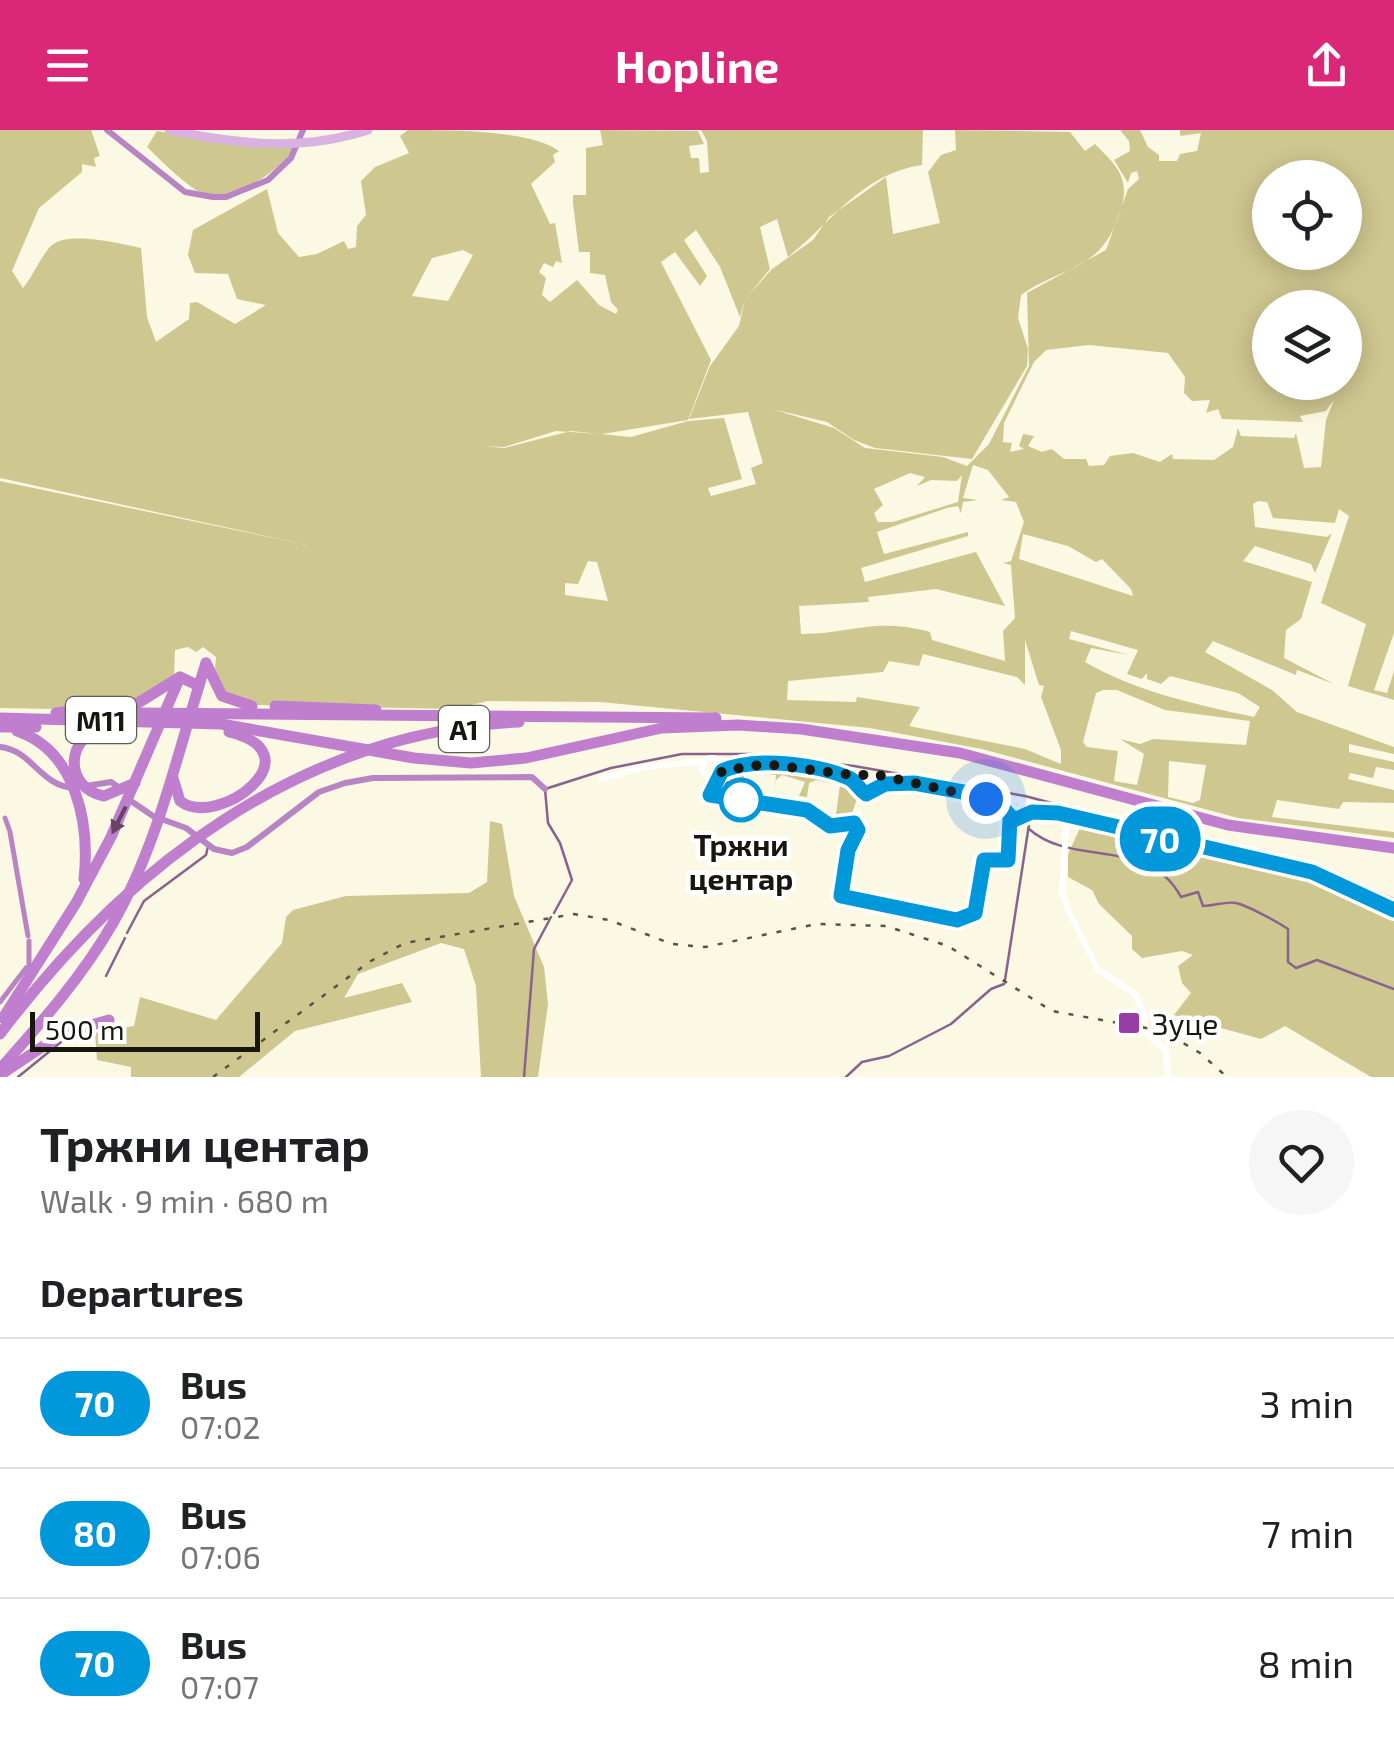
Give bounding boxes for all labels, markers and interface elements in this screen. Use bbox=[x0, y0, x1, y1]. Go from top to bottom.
icon: menu bbox=[40, 38, 95, 93]
text: Hopline bbox=[615, 38, 779, 92]
icon: share bbox=[1299, 38, 1354, 93]
map controls bbox=[1252, 160, 1362, 400]
button: locate bbox=[1252, 160, 1362, 270]
button: layers bbox=[1252, 290, 1362, 400]
road number: M11 bbox=[66, 697, 136, 743]
road number: A1 bbox=[439, 706, 489, 752]
your location bbox=[961, 774, 1011, 824]
marker: Тржни центар bbox=[720, 779, 762, 821]
one-way arrow bbox=[111, 806, 128, 835]
line badge: 70 bbox=[1115, 806, 1205, 872]
text: 70 bbox=[1140, 818, 1180, 860]
place label: Тржни центар bbox=[689, 826, 793, 896]
place label: Зуце bbox=[1152, 1005, 1218, 1042]
scale bar bbox=[30, 1007, 260, 1051]
marker: Зуце bbox=[1116, 1010, 1142, 1036]
text: 500 m bbox=[45, 1012, 125, 1046]
button: heart bbox=[1249, 1110, 1354, 1215]
text: Тржни центар bbox=[40, 1114, 370, 1172]
text: Walk · 9 min · 680 m bbox=[40, 1181, 329, 1219]
text: Departures bbox=[40, 1269, 244, 1315]
text: Bus bbox=[180, 1361, 247, 1407]
text: 3 min bbox=[1260, 1380, 1354, 1426]
text: 70 bbox=[75, 1382, 115, 1424]
text: 07:02 bbox=[180, 1407, 261, 1445]
text: Bus bbox=[180, 1491, 247, 1537]
text: 7 min bbox=[1261, 1510, 1354, 1556]
text: 80 bbox=[73, 1512, 117, 1554]
text: 07:06 bbox=[180, 1537, 261, 1575]
text: Bus bbox=[180, 1621, 247, 1667]
text: 8 min bbox=[1258, 1640, 1354, 1686]
text: 70 bbox=[75, 1642, 115, 1684]
text: 07:07 bbox=[180, 1667, 259, 1705]

